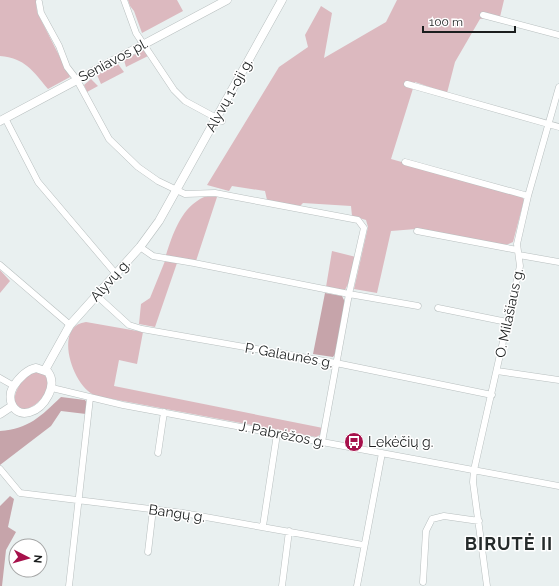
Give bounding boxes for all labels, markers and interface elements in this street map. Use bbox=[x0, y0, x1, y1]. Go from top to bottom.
scale bar bbox=[423, 8, 515, 34]
text: 100 m bbox=[429, 15, 463, 29]
street label: Seniavos pl. bbox=[76, 35, 150, 85]
street label: Alyvų 1-oji g. bbox=[202, 56, 256, 134]
street label: Alyvų g. bbox=[87, 256, 133, 304]
street label: O. Milašiaus g. bbox=[492, 267, 526, 359]
street label: P. Galaunės g. bbox=[244, 339, 334, 371]
street label: J. Pabrėžos g. bbox=[238, 418, 326, 450]
bus stop icon: Lekėčių g. bbox=[343, 431, 365, 453]
place label: Lekėčių g. bbox=[368, 434, 433, 450]
street label: Bangų g. bbox=[148, 501, 206, 525]
district label: BIRUTĖ II bbox=[465, 533, 553, 554]
north arrow bbox=[8, 538, 48, 578]
text: N bbox=[31, 554, 44, 564]

